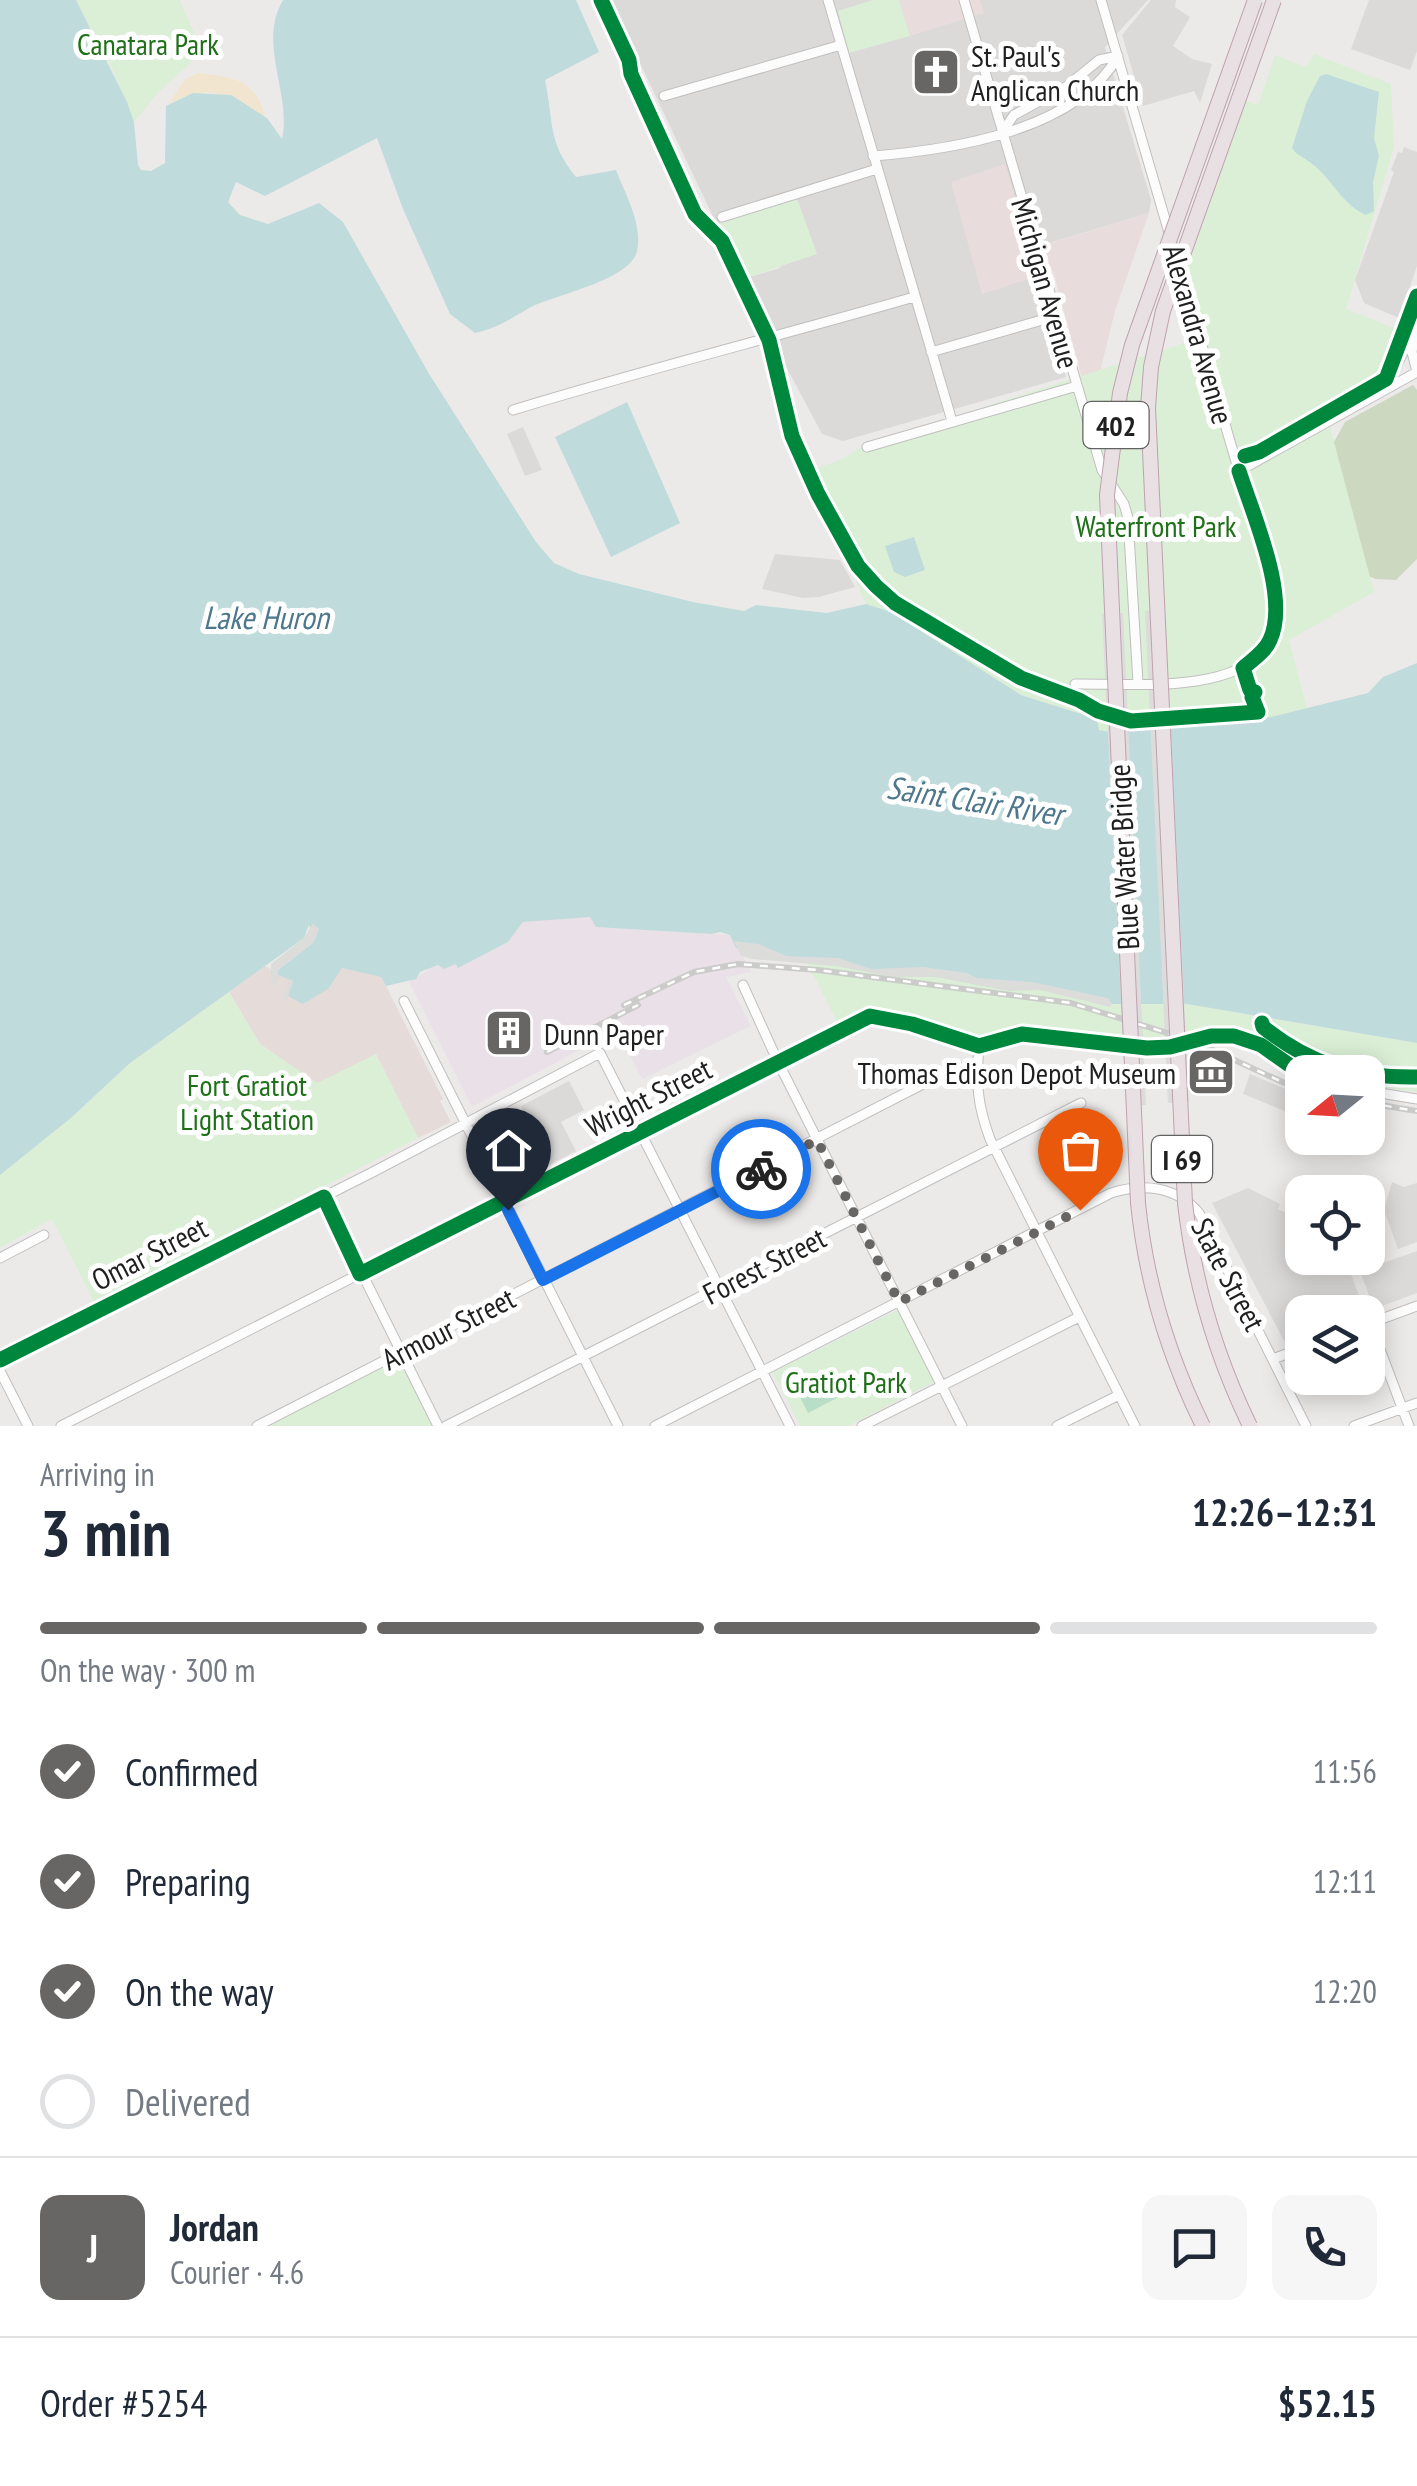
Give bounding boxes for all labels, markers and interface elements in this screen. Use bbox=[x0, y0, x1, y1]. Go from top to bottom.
park label: Canatara Park bbox=[77, 24, 219, 63]
place label: St. Paul's Anglican Church bbox=[971, 36, 1139, 109]
church icon: St. Paul's Anglican Church bbox=[910, 46, 962, 98]
street label: Michigan Avenue bbox=[1003, 193, 1089, 373]
street label: Alexandra Avenue bbox=[1155, 240, 1243, 428]
road number: 402 bbox=[1084, 402, 1148, 448]
park label: Waterfront Park bbox=[1075, 506, 1237, 545]
water label: Lake Huron bbox=[203, 596, 331, 638]
street label: Blue Water Bridge bbox=[1099, 763, 1147, 951]
water label: Saint Clair River bbox=[884, 765, 1070, 835]
building icon: Dunn Paper bbox=[483, 1007, 535, 1059]
place label: Dunn Paper bbox=[544, 1014, 665, 1053]
museum icon: Thomas Edison Depot Museum bbox=[1185, 1046, 1237, 1098]
street label: Wright Street bbox=[578, 1048, 718, 1145]
place label: Thomas Edison Depot Museum bbox=[857, 1053, 1176, 1092]
north arrow bbox=[1285, 1055, 1385, 1155]
map controls bbox=[1285, 1055, 1385, 1395]
park label: Fort Gratiot Light Station bbox=[180, 1065, 314, 1138]
pin bbox=[466, 1108, 551, 1211]
pin bbox=[1038, 1108, 1123, 1211]
courier bbox=[711, 1119, 811, 1219]
icon: home bbox=[481, 1123, 536, 1178]
icon: bag bbox=[1053, 1123, 1108, 1178]
road number: I 69 bbox=[1152, 1136, 1212, 1182]
icon: bike bbox=[734, 1142, 789, 1197]
button: locate bbox=[1285, 1175, 1385, 1275]
street label: Omar Street bbox=[85, 1207, 214, 1299]
street label: State Street bbox=[1183, 1211, 1275, 1338]
street label: Forest Street bbox=[696, 1217, 833, 1313]
street label: Armour Street bbox=[375, 1277, 522, 1378]
button: layers bbox=[1285, 1295, 1385, 1395]
park label: Gratiot Park bbox=[785, 1362, 907, 1401]
text: Arriving in bbox=[40, 1453, 155, 1495]
text: 12:26–12:31 bbox=[1192, 1487, 1377, 1536]
text: 3 min bbox=[40, 1490, 171, 1574]
text: On the way · 300 m bbox=[40, 1649, 255, 1691]
icon: check bbox=[40, 1744, 95, 1799]
text: Confirmed bbox=[125, 1747, 258, 1796]
text: 11:56 bbox=[1313, 1750, 1377, 1792]
icon: check bbox=[40, 1854, 95, 1909]
text: Preparing bbox=[125, 1857, 251, 1906]
text: 12:11 bbox=[1313, 1860, 1377, 1902]
icon: check bbox=[40, 1964, 95, 2019]
text: On the way bbox=[125, 1967, 273, 2016]
text: 12:20 bbox=[1313, 1970, 1377, 2012]
text: Delivered bbox=[125, 2077, 251, 2126]
button: chat bbox=[1142, 2195, 1247, 2300]
button: phone bbox=[1272, 2195, 1377, 2300]
text: Jordan bbox=[170, 2202, 259, 2251]
text: J bbox=[87, 2223, 98, 2272]
text: Courier · 4.6 bbox=[170, 2251, 304, 2293]
text: Order #5254 bbox=[40, 2378, 207, 2427]
text: $52.15 bbox=[1278, 2378, 1377, 2427]

